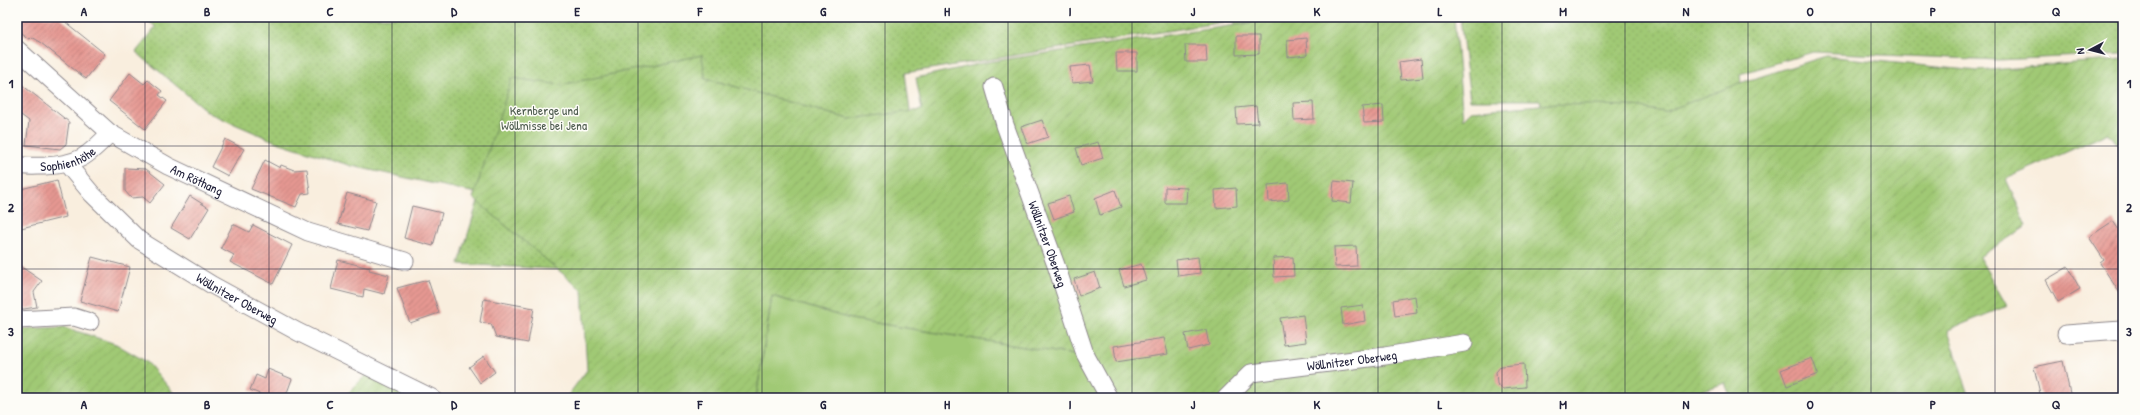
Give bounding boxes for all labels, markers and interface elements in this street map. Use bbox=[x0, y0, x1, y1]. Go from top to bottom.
text: A bbox=[81, 2, 88, 20]
text: B bbox=[204, 2, 211, 20]
text: C bbox=[326, 2, 334, 20]
text: D bbox=[451, 2, 458, 20]
text: E bbox=[574, 2, 580, 20]
text: F bbox=[697, 2, 704, 20]
text: G bbox=[820, 2, 827, 20]
text: H bbox=[944, 2, 950, 20]
text: I bbox=[1068, 2, 1072, 20]
text: J bbox=[1191, 2, 1196, 20]
text: K bbox=[1314, 2, 1321, 20]
text: L bbox=[1438, 2, 1443, 20]
text: M bbox=[1559, 2, 1567, 20]
text: N bbox=[1683, 2, 1690, 20]
text: O bbox=[1806, 2, 1814, 20]
text: P bbox=[1930, 2, 1936, 20]
text: Q bbox=[2052, 2, 2061, 20]
north arrow bbox=[2070, 30, 2110, 70]
text: N bbox=[2073, 47, 2087, 55]
text: 1 bbox=[9, 74, 14, 92]
text: 1 bbox=[2127, 74, 2132, 92]
park label: Kernberge und Wöllmisse bei Jena bbox=[501, 101, 587, 134]
street label: Sophienhöhe bbox=[40, 142, 99, 175]
street label: Am Röthang bbox=[168, 160, 226, 200]
text: 2 bbox=[8, 198, 15, 216]
street label: Wöllnitzer Oberweg bbox=[1024, 198, 1072, 290]
text: 2 bbox=[2126, 198, 2133, 216]
street label: Wöllnitzer Oberweg bbox=[193, 268, 281, 328]
text: 3 bbox=[8, 322, 14, 340]
text: 3 bbox=[2126, 322, 2132, 340]
street label: Wöllnitzer Oberweg bbox=[1306, 345, 1398, 375]
text: A bbox=[81, 395, 88, 413]
text: B bbox=[204, 395, 211, 413]
text: C bbox=[326, 395, 334, 413]
text: D bbox=[451, 395, 458, 413]
text: E bbox=[574, 395, 580, 413]
text: F bbox=[697, 395, 704, 413]
text: G bbox=[820, 395, 827, 413]
text: H bbox=[944, 395, 950, 413]
text: I bbox=[1068, 395, 1072, 413]
text: J bbox=[1191, 395, 1196, 413]
text: K bbox=[1314, 395, 1321, 413]
text: L bbox=[1438, 395, 1443, 413]
text: M bbox=[1559, 395, 1567, 413]
text: N bbox=[1683, 395, 1690, 413]
text: O bbox=[1806, 395, 1814, 413]
text: P bbox=[1930, 395, 1936, 413]
text: Q bbox=[2052, 395, 2061, 413]

